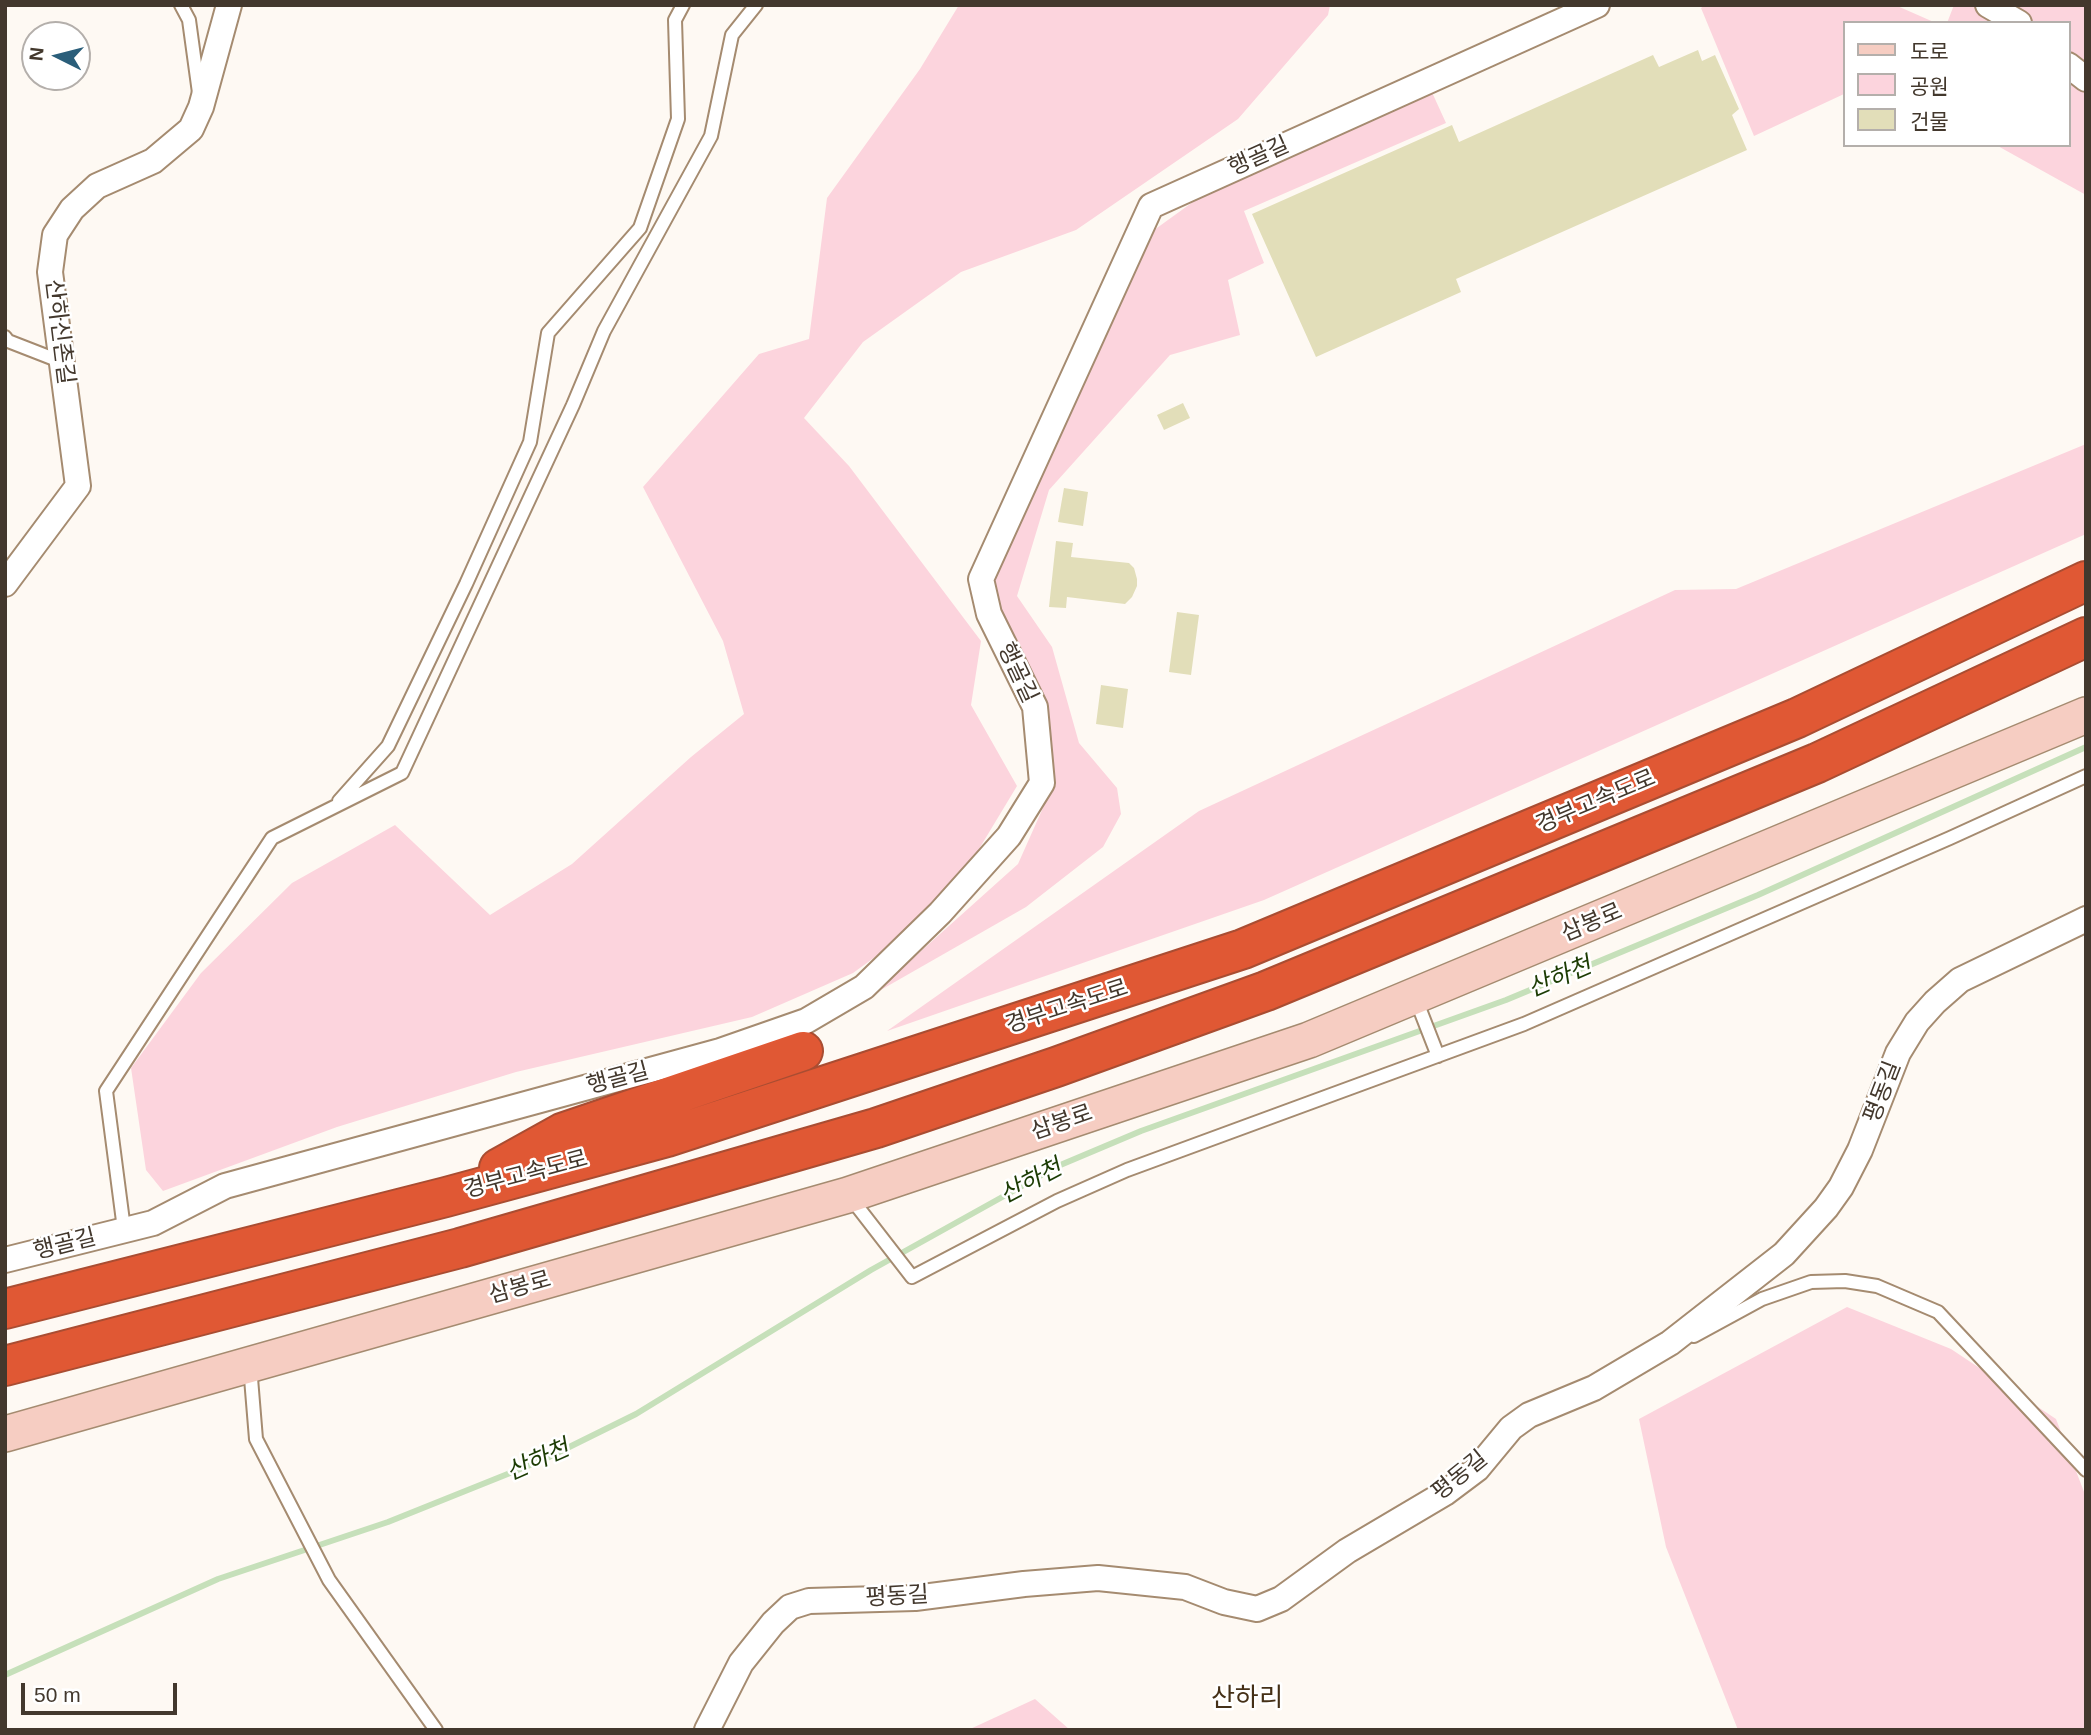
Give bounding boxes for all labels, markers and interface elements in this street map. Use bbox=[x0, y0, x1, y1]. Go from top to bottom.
north arrow bbox=[21, 21, 91, 91]
legend bbox=[1842, 21, 2070, 147]
text: 도로 bbox=[1910, 40, 1949, 63]
text: N bbox=[25, 46, 48, 62]
text: 공원 bbox=[1910, 75, 1949, 98]
text: 건물 bbox=[1910, 110, 1949, 133]
street label: 행골길 bbox=[1224, 131, 1294, 183]
street label: 산하신촌길 bbox=[39, 278, 79, 386]
street label: 행골길 bbox=[991, 638, 1043, 708]
street label: 경부고속도로 bbox=[1532, 764, 1660, 840]
street label: 삼봉로 bbox=[1557, 898, 1627, 948]
water label: 산하천 bbox=[1524, 952, 1596, 1004]
street label: 경부고속도로 bbox=[1002, 974, 1132, 1040]
street label: 행골길 bbox=[584, 1057, 652, 1101]
street label: 평동길 bbox=[1859, 1057, 1907, 1127]
street label: 삼봉로 bbox=[1027, 1100, 1097, 1146]
street label: 경부고속도로 bbox=[461, 1145, 591, 1205]
water label: 산하천 bbox=[995, 1154, 1067, 1210]
street label: 행골길 bbox=[31, 1224, 99, 1266]
street label: 삼봉로 bbox=[486, 1266, 554, 1310]
water label: 산하천 bbox=[502, 1434, 574, 1488]
street label: 평동길 bbox=[1427, 1445, 1493, 1507]
street label: 평동길 bbox=[865, 1582, 929, 1612]
scale bar bbox=[24, 1668, 180, 1712]
text: 50 m bbox=[34, 1683, 81, 1706]
district label: 산하리 bbox=[1211, 1683, 1283, 1715]

